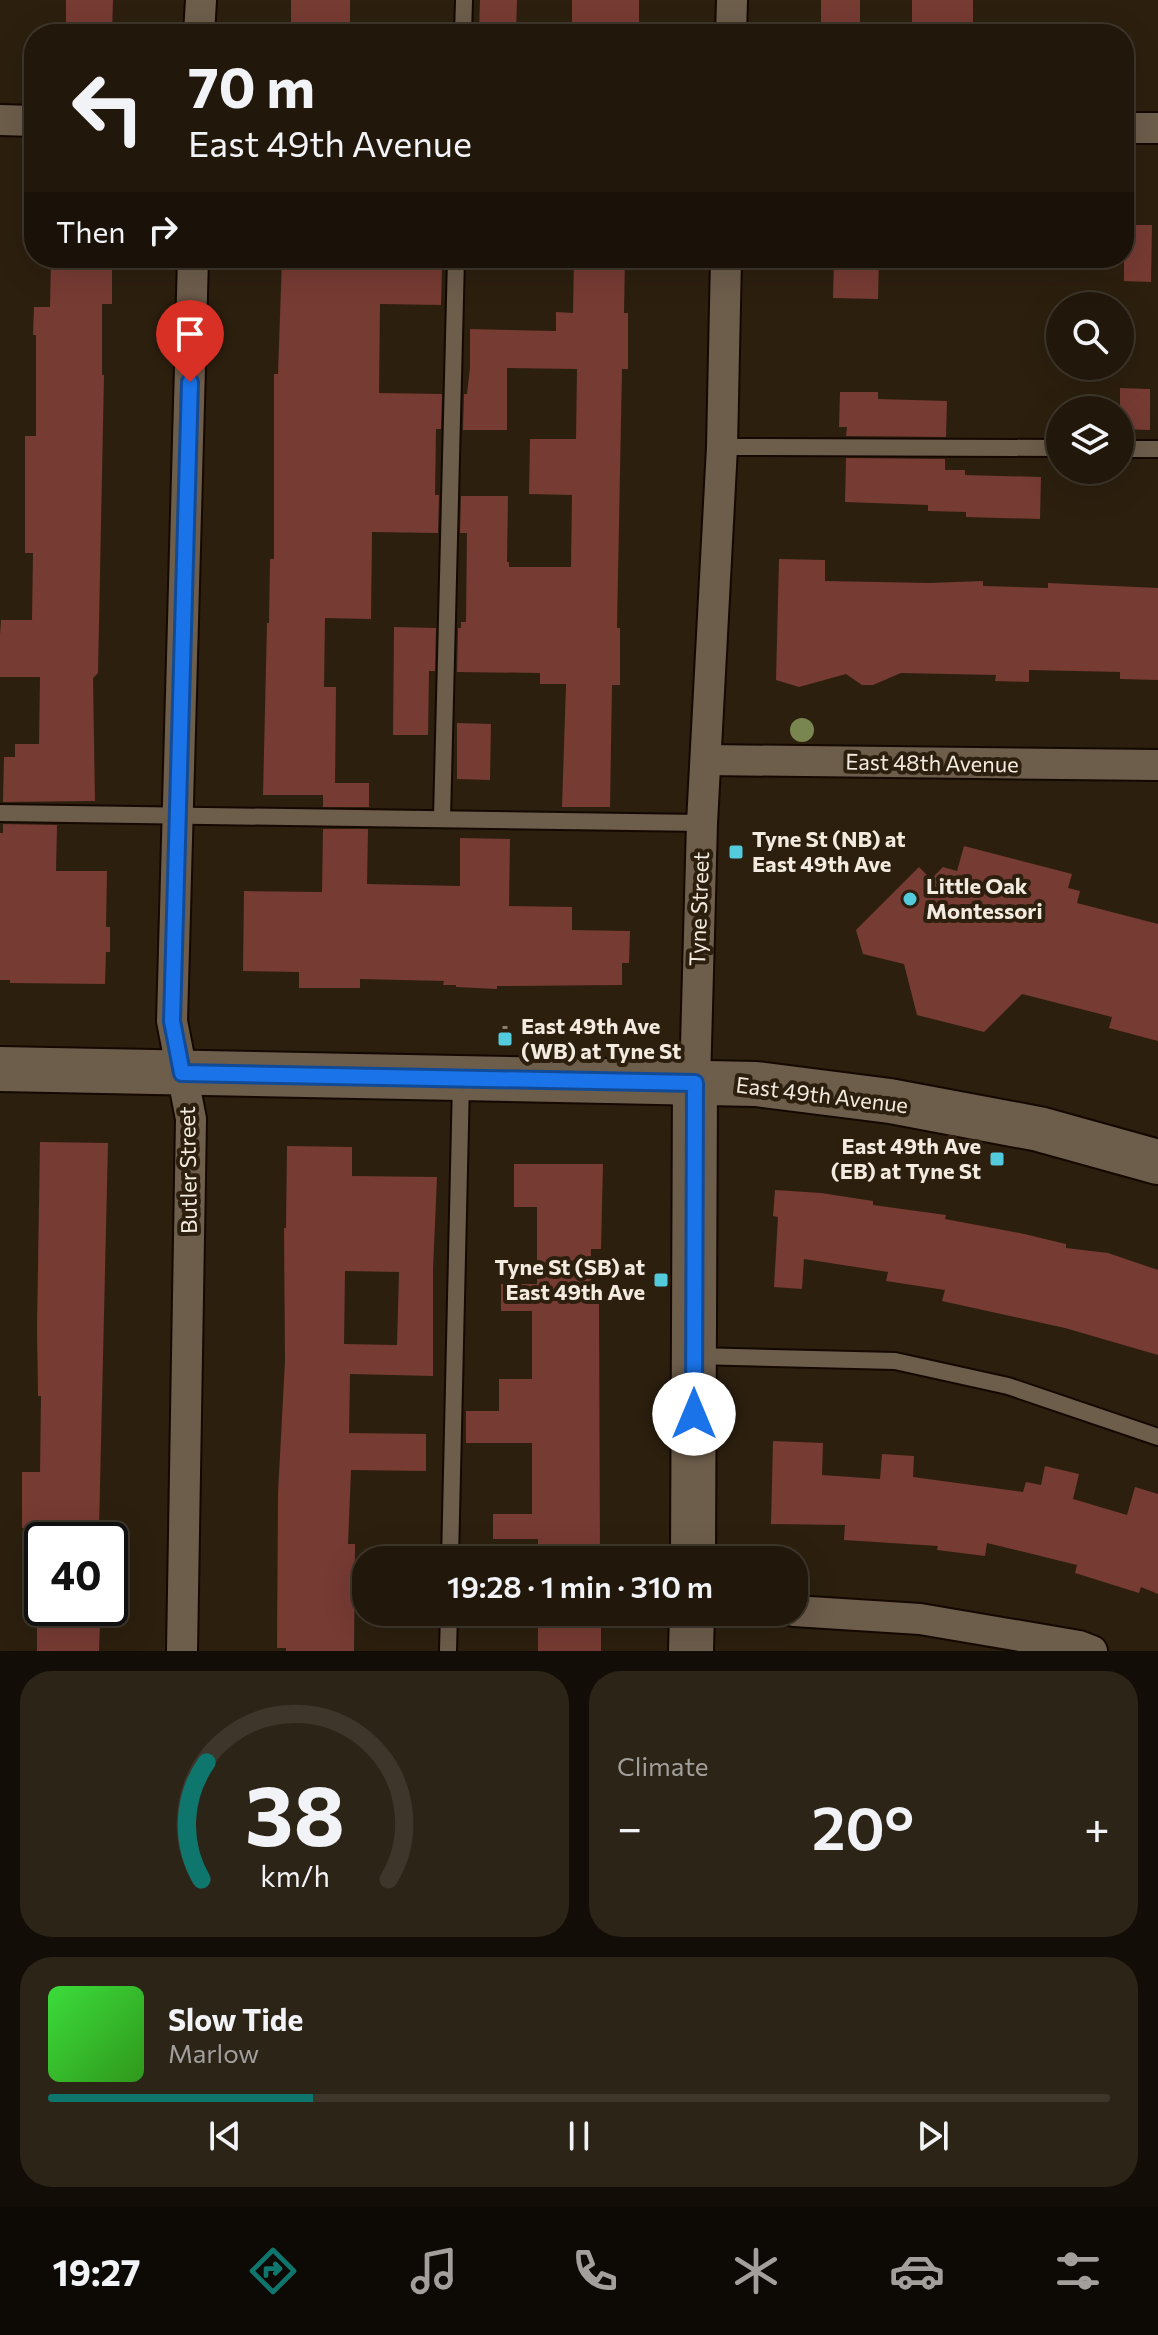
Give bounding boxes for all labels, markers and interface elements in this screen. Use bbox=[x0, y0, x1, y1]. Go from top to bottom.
text: 70 m bbox=[188, 51, 315, 120]
icon: left bbox=[56, 56, 160, 160]
text: East 49th Avenue bbox=[188, 120, 472, 164]
icon: right bbox=[141, 208, 185, 252]
text: Then bbox=[56, 212, 125, 249]
map controls bbox=[1046, 292, 1134, 484]
button: search bbox=[1046, 292, 1134, 380]
pin bbox=[156, 300, 224, 382]
icon: arrive bbox=[168, 312, 212, 356]
button: layers bbox=[1046, 396, 1134, 484]
street label: East 48th Avenue bbox=[845, 747, 1019, 778]
place label: Tyne St (NB) at East 49th Ave bbox=[752, 825, 906, 877]
marker: Tyne St (NB) at East 49th Ave bbox=[727, 843, 745, 861]
street label: Tyne Street bbox=[683, 851, 714, 967]
place label: Little Oak Montessori bbox=[926, 872, 1043, 924]
marker: Little Oak Montessori bbox=[901, 890, 919, 908]
place label: East 49th Ave (WB) at Tyne St bbox=[521, 1012, 681, 1064]
marker: East 49th Ave (WB) at Tyne St bbox=[496, 1030, 514, 1048]
street label: East 49th Avenue bbox=[734, 1071, 910, 1118]
street label: Butler Street bbox=[173, 1106, 202, 1234]
place label: East 49th Ave (EB) at Tyne St bbox=[831, 1132, 981, 1184]
marker: East 49th Ave (EB) at Tyne St bbox=[988, 1150, 1006, 1168]
place label: Tyne St (SB) at East 49th Ave bbox=[495, 1253, 645, 1305]
marker: Tyne St (SB) at East 49th Ave bbox=[652, 1271, 670, 1289]
position arrow bbox=[652, 1372, 736, 1456]
speed limit sign: 40 bbox=[24, 1522, 128, 1626]
text: 19:28 · 1 min · 310 m bbox=[447, 1567, 713, 1604]
text: Climate bbox=[617, 1750, 709, 1781]
text: 38 bbox=[245, 1761, 344, 1863]
text: 20° bbox=[812, 1789, 914, 1862]
text: − bbox=[617, 1799, 642, 1853]
text: + bbox=[1084, 1799, 1110, 1853]
text: km/h bbox=[260, 1858, 329, 1893]
text: Slow Tide bbox=[168, 2000, 303, 2037]
text: Marlow bbox=[168, 2037, 259, 2068]
icon: previous bbox=[203, 2114, 247, 2158]
icon: pause bbox=[557, 2114, 601, 2158]
icon: next bbox=[911, 2114, 955, 2158]
icon: directions bbox=[245, 2243, 301, 2299]
icon: music bbox=[406, 2243, 462, 2299]
icon: phone bbox=[567, 2243, 623, 2299]
icon: climate bbox=[728, 2243, 784, 2299]
icon: car bbox=[889, 2243, 945, 2299]
icon: filters bbox=[1050, 2243, 1106, 2299]
text: 19:27 bbox=[52, 2249, 141, 2293]

